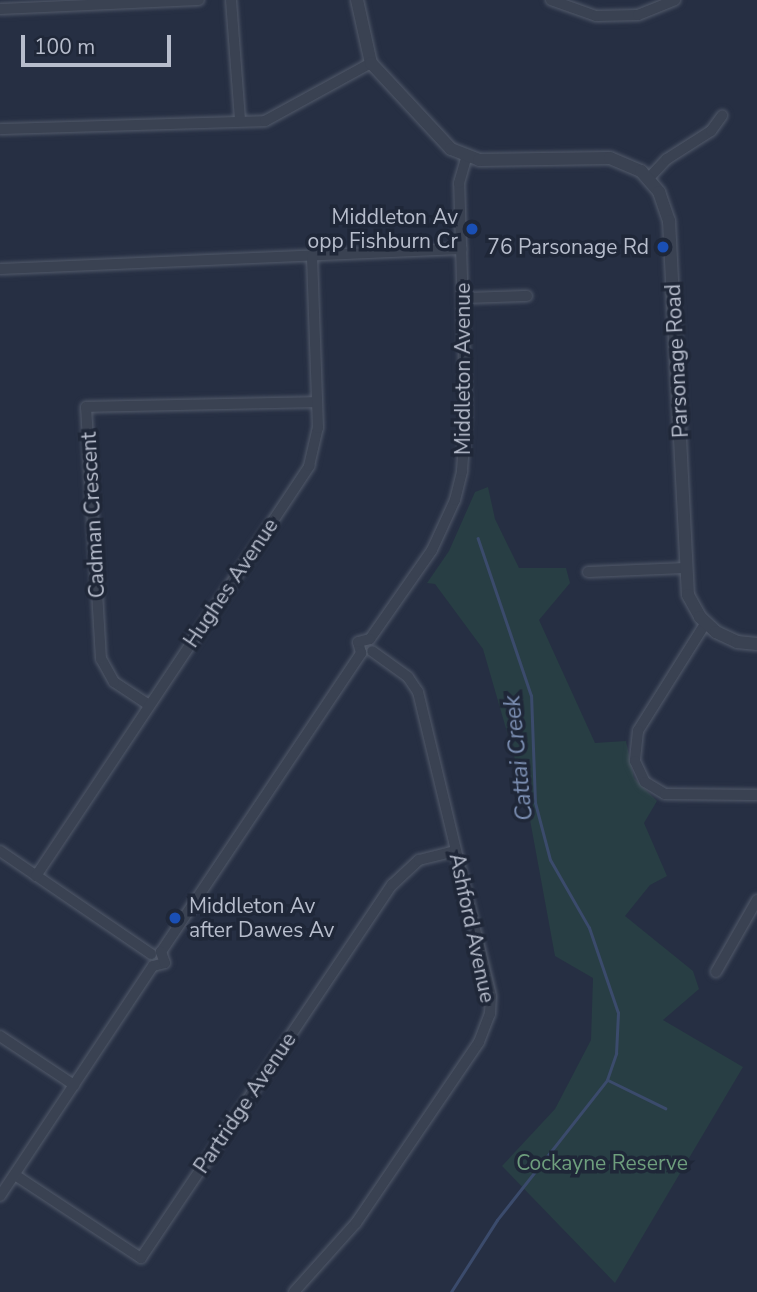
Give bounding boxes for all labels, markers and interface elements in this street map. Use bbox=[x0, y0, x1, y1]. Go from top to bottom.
scale bar bbox=[24, 21, 175, 65]
text: 100 m bbox=[34, 33, 95, 61]
place label: Middleton Av opp Fishburn Cr bbox=[308, 204, 458, 254]
marker: Middleton Av opp Fishburn Cr bbox=[464, 221, 480, 237]
place label: 76 Parsonage Rd bbox=[487, 234, 649, 260]
marker: 76 Parsonage Rd bbox=[655, 239, 671, 255]
street label: Middleton Avenue bbox=[450, 283, 476, 455]
street label: Parsonage Road bbox=[660, 283, 694, 439]
street label: Cadman Crescent bbox=[76, 431, 110, 599]
street label: Hughes Avenue bbox=[179, 514, 283, 652]
water label: Cattai Creek bbox=[499, 694, 539, 822]
street label: Ashford Avenue bbox=[444, 851, 500, 1005]
place label: Middleton Av after Dawes Av bbox=[189, 893, 334, 943]
marker: Middleton Av after Dawes Av bbox=[167, 910, 183, 926]
street label: Partridge Avenue bbox=[189, 1028, 301, 1178]
park label: Cockayne Reserve bbox=[516, 1150, 688, 1176]

